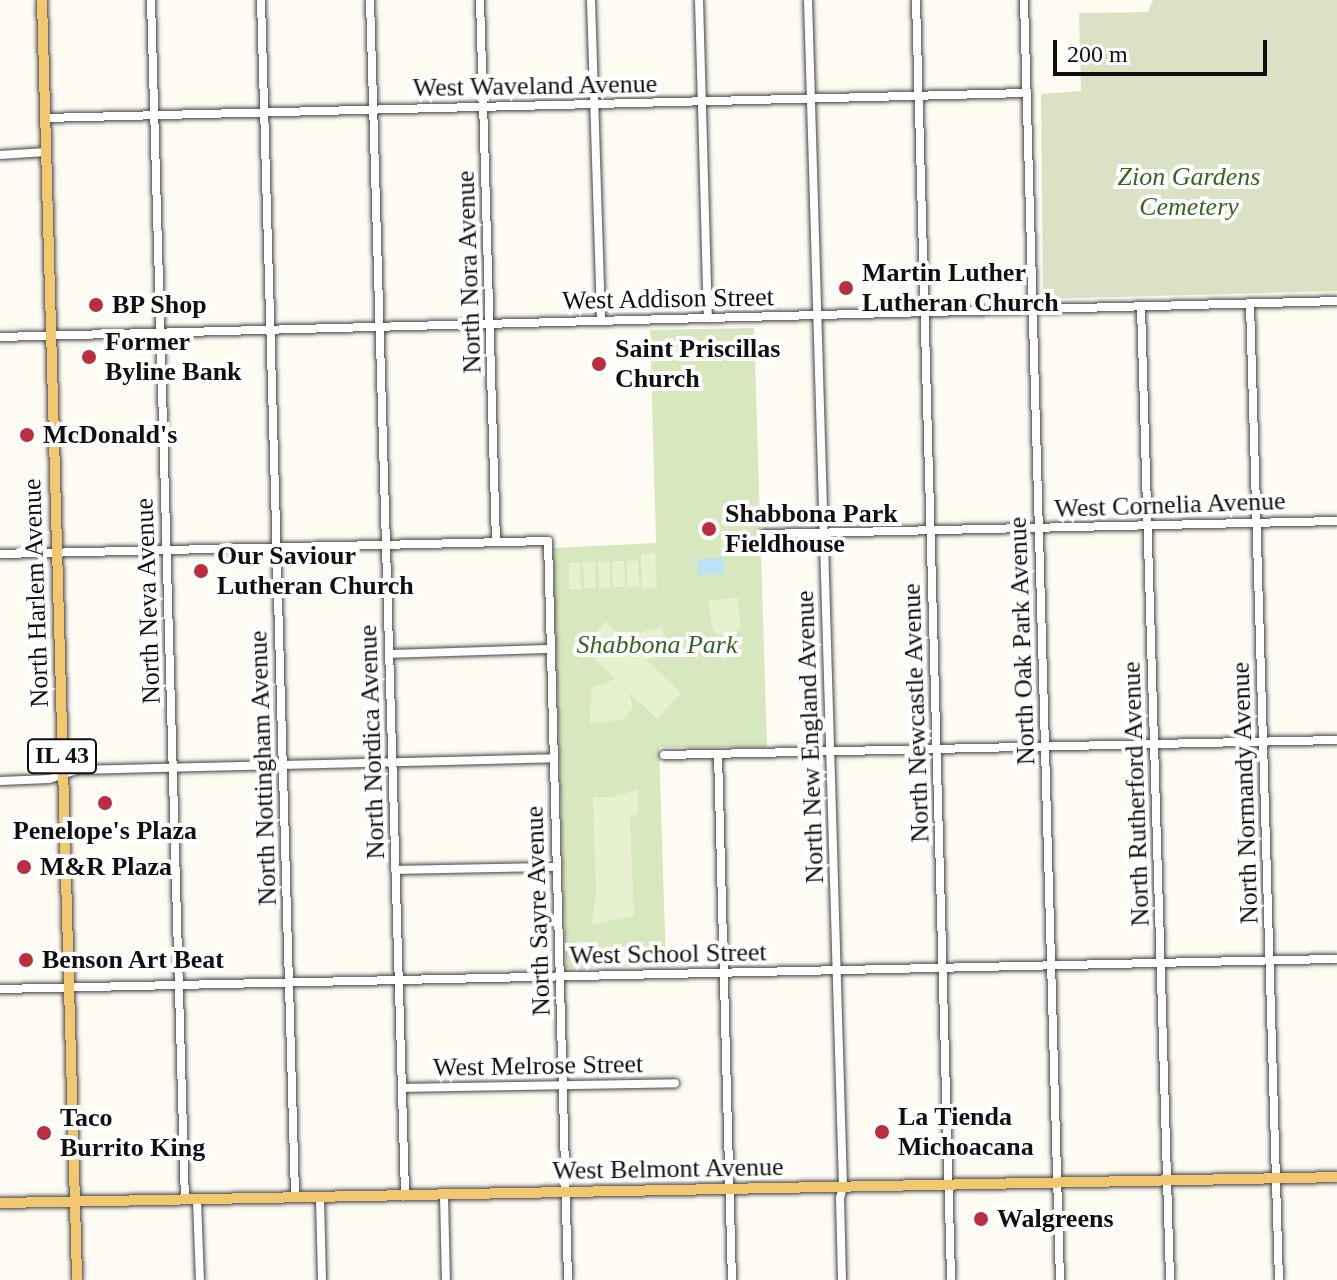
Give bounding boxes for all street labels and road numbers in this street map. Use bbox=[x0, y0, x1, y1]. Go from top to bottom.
street label: West Waveland Avenue bbox=[411, 68, 659, 104]
street label: North Nora Avenue bbox=[450, 169, 488, 375]
street label: West Addison Street bbox=[561, 282, 775, 316]
street label: North Harlem Avenue bbox=[16, 477, 56, 709]
street label: West Cornelia Avenue bbox=[1053, 485, 1287, 525]
street label: North Neva Avenue bbox=[129, 497, 167, 705]
street label: North Oak Park Avenue bbox=[1002, 516, 1042, 766]
street label: North Newcastle Avenue bbox=[896, 582, 936, 844]
street label: North New England Avenue bbox=[789, 589, 831, 885]
street label: North Nordica Avenue bbox=[352, 623, 392, 861]
street label: North Nottingham Avenue bbox=[243, 629, 283, 907]
street label: North Rutherford Avenue bbox=[1116, 660, 1156, 928]
street label: North Normandy Avenue bbox=[1225, 661, 1265, 925]
road number: IL 43 bbox=[26, 736, 98, 776]
street label: North Sayre Avenue bbox=[519, 805, 557, 1017]
street label: West School Street bbox=[569, 937, 767, 971]
street label: West Melrose Street bbox=[433, 1049, 643, 1083]
street label: West Belmont Avenue bbox=[551, 1151, 785, 1187]

